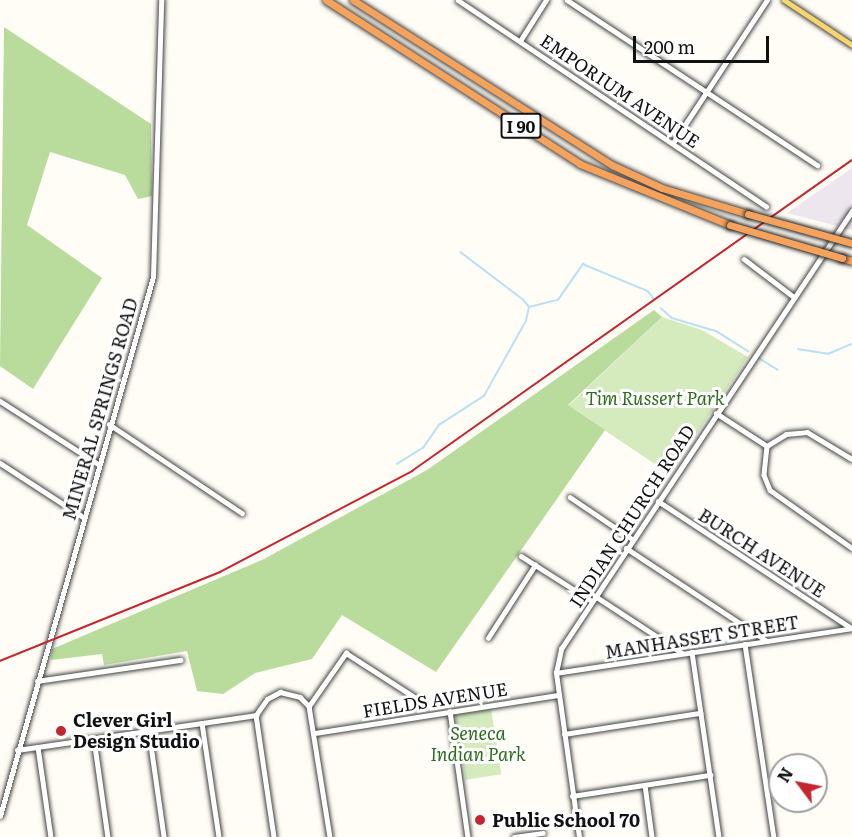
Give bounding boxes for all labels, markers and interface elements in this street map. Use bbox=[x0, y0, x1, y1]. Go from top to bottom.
scale bar bbox=[636, 24, 772, 62]
street label: EMPORIUM AVENUE bbox=[536, 30, 704, 152]
text: 200 m bbox=[644, 33, 695, 60]
road number: I 90 bbox=[500, 113, 542, 139]
street label: MINERAL SPRINGS ROAD bbox=[58, 295, 142, 523]
park label: Tim Russert Park bbox=[585, 387, 725, 409]
street label: INDIAN CHURCH ROAD bbox=[565, 421, 699, 611]
street label: BURCH AVENUE bbox=[694, 504, 830, 602]
street label: MANHASSET STREET bbox=[603, 611, 801, 663]
street label: FIELDS AVENUE bbox=[361, 678, 509, 722]
place label: Clever Girl Design Studio bbox=[73, 710, 200, 752]
park label: Seneca Indian Park bbox=[430, 723, 526, 766]
marker: Clever Girl Design Studio bbox=[54, 724, 68, 738]
north arrow bbox=[768, 753, 828, 813]
text: N bbox=[771, 762, 798, 787]
place label: Public School 70 bbox=[492, 809, 640, 831]
marker: Public School 70 bbox=[473, 813, 487, 827]

